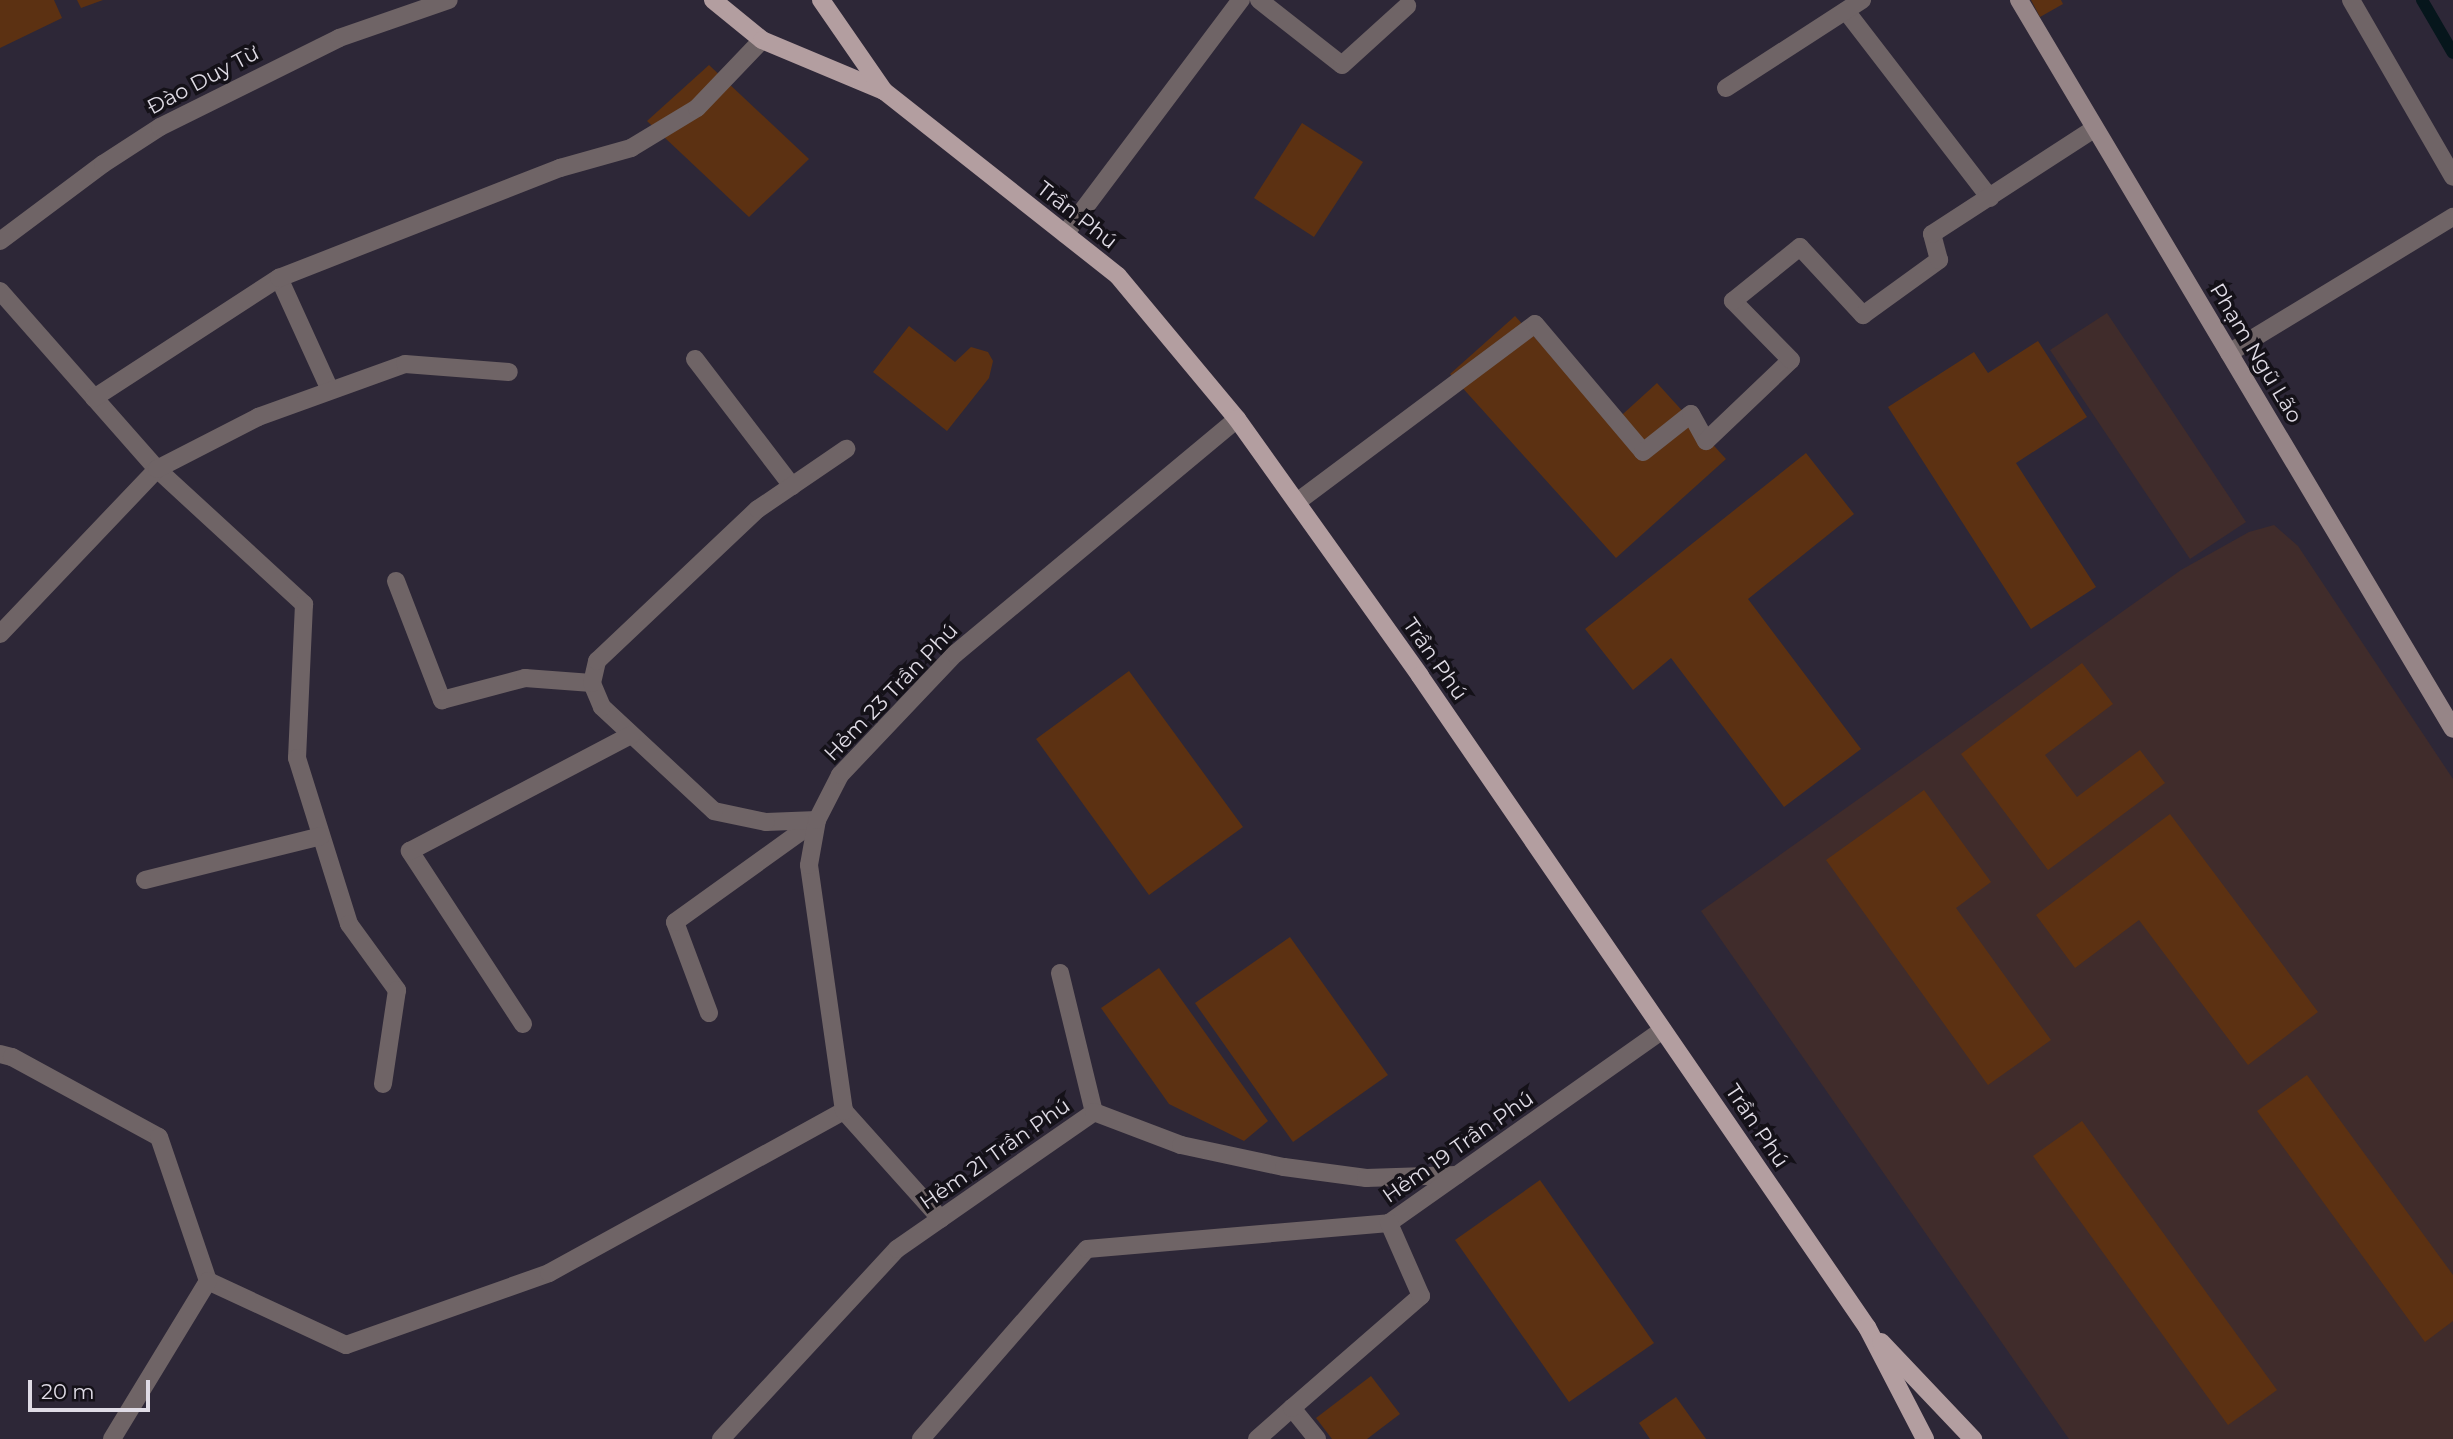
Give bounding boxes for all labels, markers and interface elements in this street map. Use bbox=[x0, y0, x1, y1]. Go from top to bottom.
street label: Đào Duy Từ bbox=[143, 40, 263, 120]
street label: Trần Phú bbox=[1032, 176, 1122, 254]
street label: Phạm Ngũ Lão bbox=[2204, 279, 2308, 427]
street label: Trần Phú bbox=[1397, 613, 1473, 705]
street label: Hẻm 23 Trần Phú bbox=[819, 618, 963, 766]
street label: Trần Phú bbox=[1720, 1080, 1794, 1172]
street label: Hẻm 19 Trần Phú bbox=[1378, 1086, 1538, 1208]
street label: Hẻm 21 Trần Phú bbox=[915, 1093, 1075, 1215]
scale bar bbox=[32, 1366, 154, 1410]
text: 20 m bbox=[41, 1379, 95, 1404]

